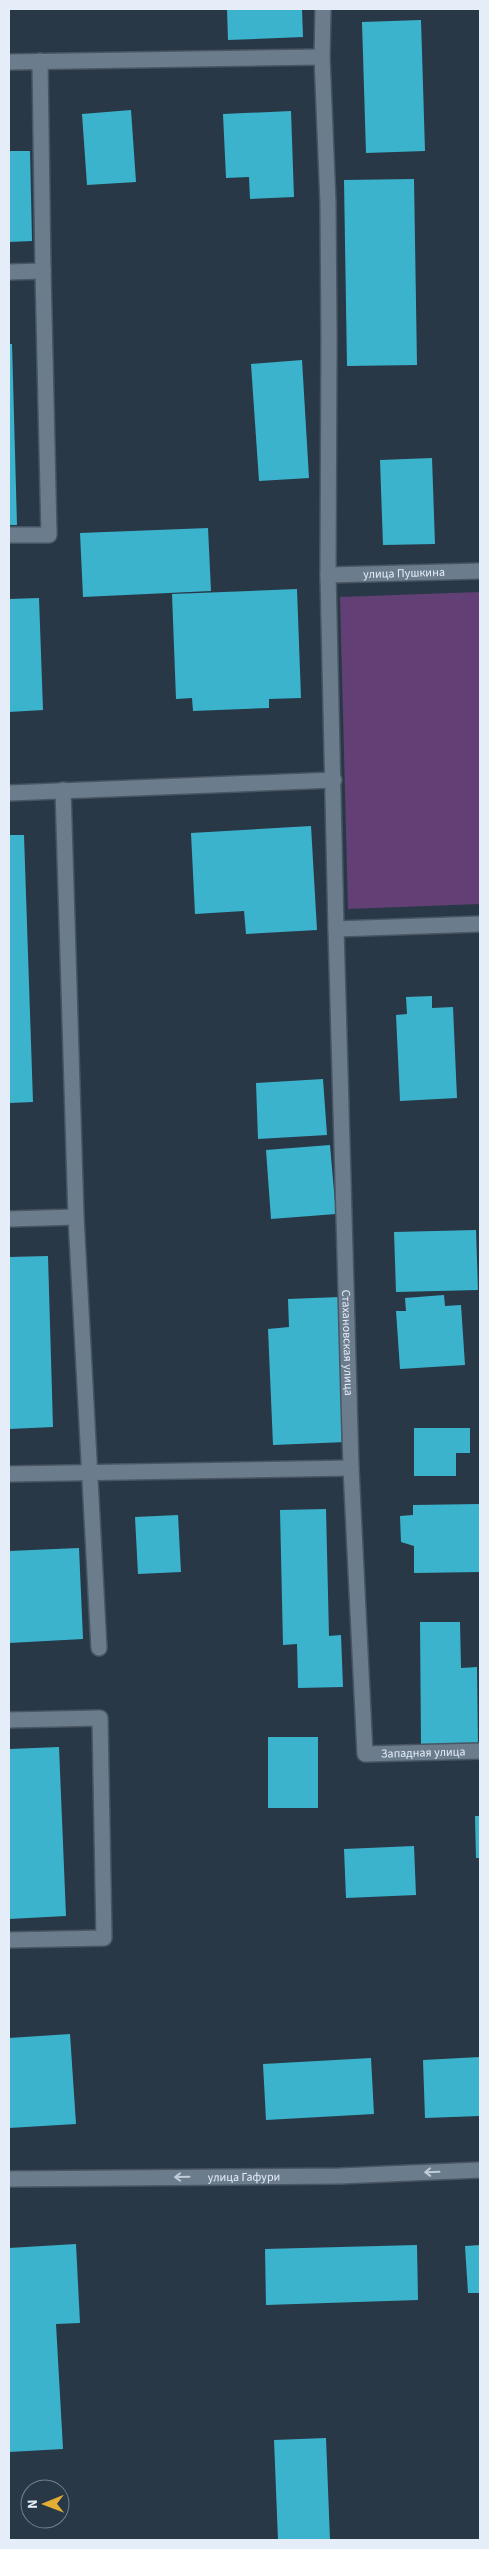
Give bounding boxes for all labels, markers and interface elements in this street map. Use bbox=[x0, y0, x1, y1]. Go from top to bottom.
street label: улица Пушкина bbox=[363, 563, 445, 583]
street label: Стахановская улица bbox=[338, 1289, 357, 1396]
street label: Западная улица bbox=[381, 1743, 466, 1762]
street label: улица Гафури bbox=[208, 2168, 280, 2186]
one-way arrow bbox=[424, 2168, 440, 2177]
one-way arrow bbox=[174, 2172, 190, 2182]
north arrow bbox=[20, 2479, 70, 2529]
text: N bbox=[23, 2499, 43, 2509]

